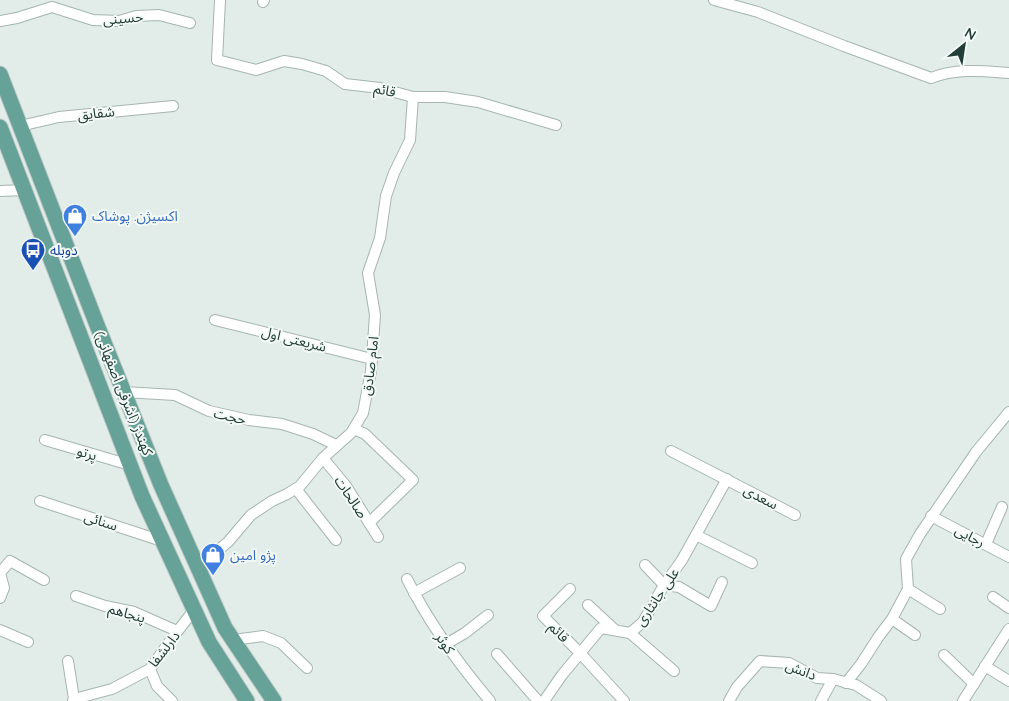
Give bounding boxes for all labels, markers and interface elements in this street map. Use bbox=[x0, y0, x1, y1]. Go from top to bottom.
street label: حسینی bbox=[102, 7, 144, 29]
north arrow bbox=[939, 20, 989, 70]
text: N bbox=[962, 23, 979, 44]
street label: قائم bbox=[372, 79, 398, 103]
street label: شقایق bbox=[76, 102, 116, 125]
shop icon: اکسیژن. پوشاک bbox=[62, 203, 88, 237]
place label: اکسیژن. پوشاک bbox=[92, 207, 178, 226]
bus stop icon: دوبله bbox=[20, 237, 46, 271]
place label: دوبله bbox=[50, 241, 78, 259]
street label: شریعتی اول bbox=[260, 322, 328, 356]
street label: کهندژ (اشرفی اصفهانی) bbox=[91, 328, 157, 458]
street label: امام صادق bbox=[357, 335, 385, 397]
street label: حجت bbox=[212, 404, 248, 428]
street label: پرتو bbox=[75, 442, 99, 465]
street label: صالحات bbox=[330, 472, 372, 522]
street label: سعدی bbox=[741, 481, 781, 513]
street label: سنائی bbox=[82, 507, 120, 535]
street label: رجایی bbox=[952, 521, 988, 551]
shop icon: پژو امین bbox=[200, 542, 226, 576]
place label: پژو امین bbox=[230, 546, 276, 565]
street label: علی جانثاری bbox=[631, 564, 683, 630]
street label: پنجاهم bbox=[106, 599, 148, 629]
street label: قائم bbox=[543, 618, 573, 648]
street label: دارلشفا bbox=[144, 627, 184, 671]
street label: کوثر bbox=[431, 628, 459, 657]
street label: دانش bbox=[783, 656, 819, 684]

